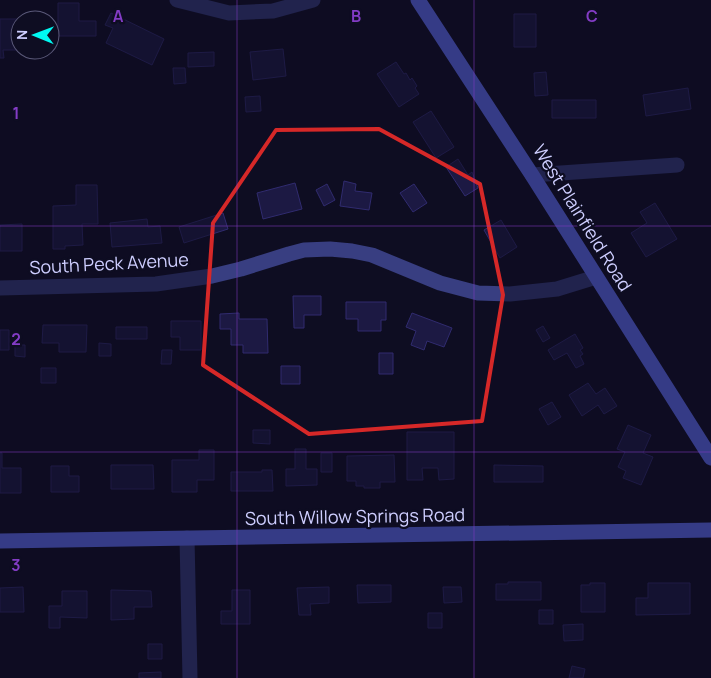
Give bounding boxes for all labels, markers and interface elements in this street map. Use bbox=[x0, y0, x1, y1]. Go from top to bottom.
text: A bbox=[113, 5, 124, 27]
text: B bbox=[351, 5, 361, 27]
text: C bbox=[586, 5, 598, 27]
north arrow bbox=[10, 10, 60, 60]
text: N bbox=[12, 30, 31, 40]
text: 1 bbox=[12, 102, 20, 124]
street label: West Plainfield Road bbox=[528, 139, 638, 295]
street label: South Peck Avenue bbox=[29, 247, 189, 279]
text: 2 bbox=[11, 328, 21, 350]
street label: South Willow Springs Road bbox=[245, 502, 465, 530]
text: 3 bbox=[11, 554, 21, 576]

